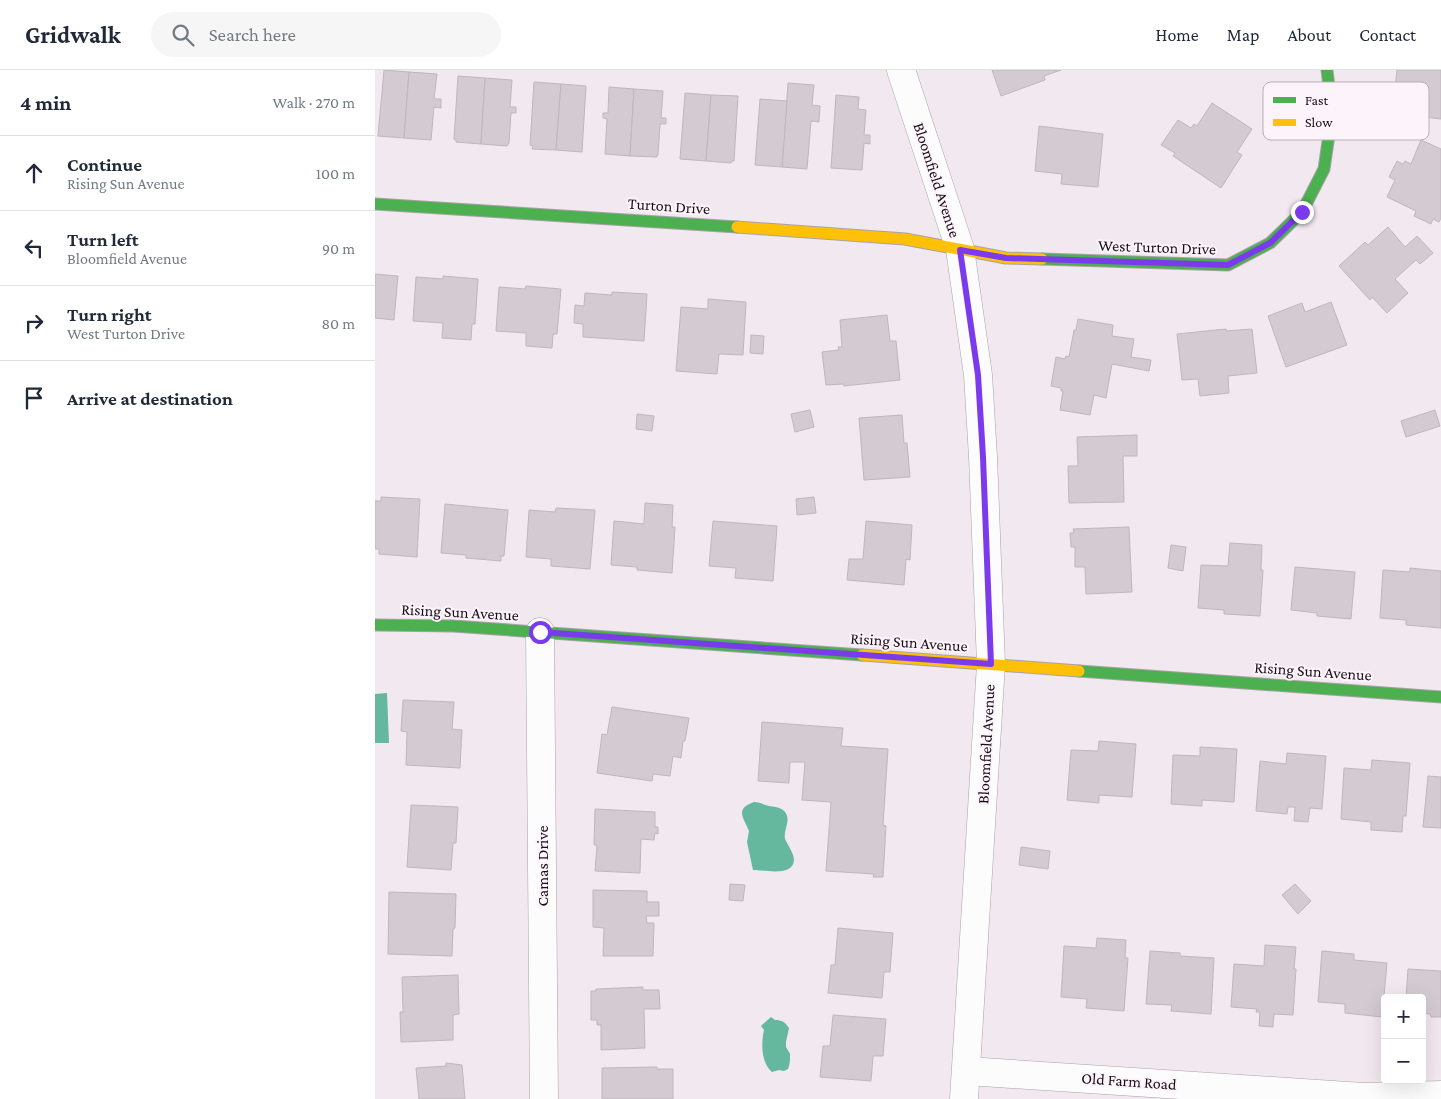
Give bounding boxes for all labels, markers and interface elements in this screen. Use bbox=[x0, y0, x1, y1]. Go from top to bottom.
search box bbox=[151, 12, 501, 57]
text: Gridwalk bbox=[25, 21, 121, 48]
icon: search bbox=[169, 21, 197, 49]
text: Search here bbox=[209, 24, 296, 45]
text: Home bbox=[1156, 25, 1199, 45]
text: Map bbox=[1227, 25, 1259, 45]
text: About bbox=[1287, 25, 1331, 45]
text: Contact bbox=[1359, 25, 1416, 45]
legend bbox=[1263, 82, 1429, 140]
text: 4 min bbox=[20, 91, 71, 115]
text: Fast bbox=[1305, 92, 1329, 108]
text: Walk · 270 m bbox=[273, 94, 355, 111]
text: Slow bbox=[1305, 114, 1333, 130]
street label: Bloomfield Avenue bbox=[910, 120, 964, 240]
text: Continue bbox=[67, 154, 142, 175]
icon: ahead bbox=[20, 159, 48, 187]
text: 100 m bbox=[316, 165, 355, 182]
text: Rising Sun Avenue bbox=[67, 175, 185, 192]
street label: Turton Drive bbox=[627, 195, 711, 217]
route end bbox=[1291, 201, 1314, 224]
text: Turn left bbox=[67, 229, 139, 250]
icon: left bbox=[20, 234, 48, 262]
street label: West Turton Drive bbox=[1098, 236, 1216, 258]
text: 90 m bbox=[322, 240, 355, 257]
text: Bloomfield Avenue bbox=[67, 250, 187, 267]
text: Turn right bbox=[67, 304, 152, 325]
icon: right bbox=[20, 309, 48, 337]
text: 80 m bbox=[321, 315, 355, 332]
text: West Turton Drive bbox=[67, 325, 185, 342]
icon: arrive bbox=[20, 384, 48, 412]
text: Arrive at destination bbox=[67, 388, 233, 409]
street label: Rising Sun Avenue bbox=[401, 600, 519, 625]
route start bbox=[529, 621, 552, 644]
street label: Rising Sun Avenue bbox=[850, 629, 968, 656]
street label: Rising Sun Avenue bbox=[1254, 658, 1372, 685]
street label: Bloomfield Avenue bbox=[974, 684, 998, 804]
street label: Camas Drive bbox=[534, 825, 551, 907]
map controls bbox=[1381, 994, 1426, 1084]
button: + bbox=[1381, 994, 1426, 1039]
button: − bbox=[1381, 1039, 1426, 1084]
street label: Old Farm Road bbox=[1081, 1069, 1178, 1093]

